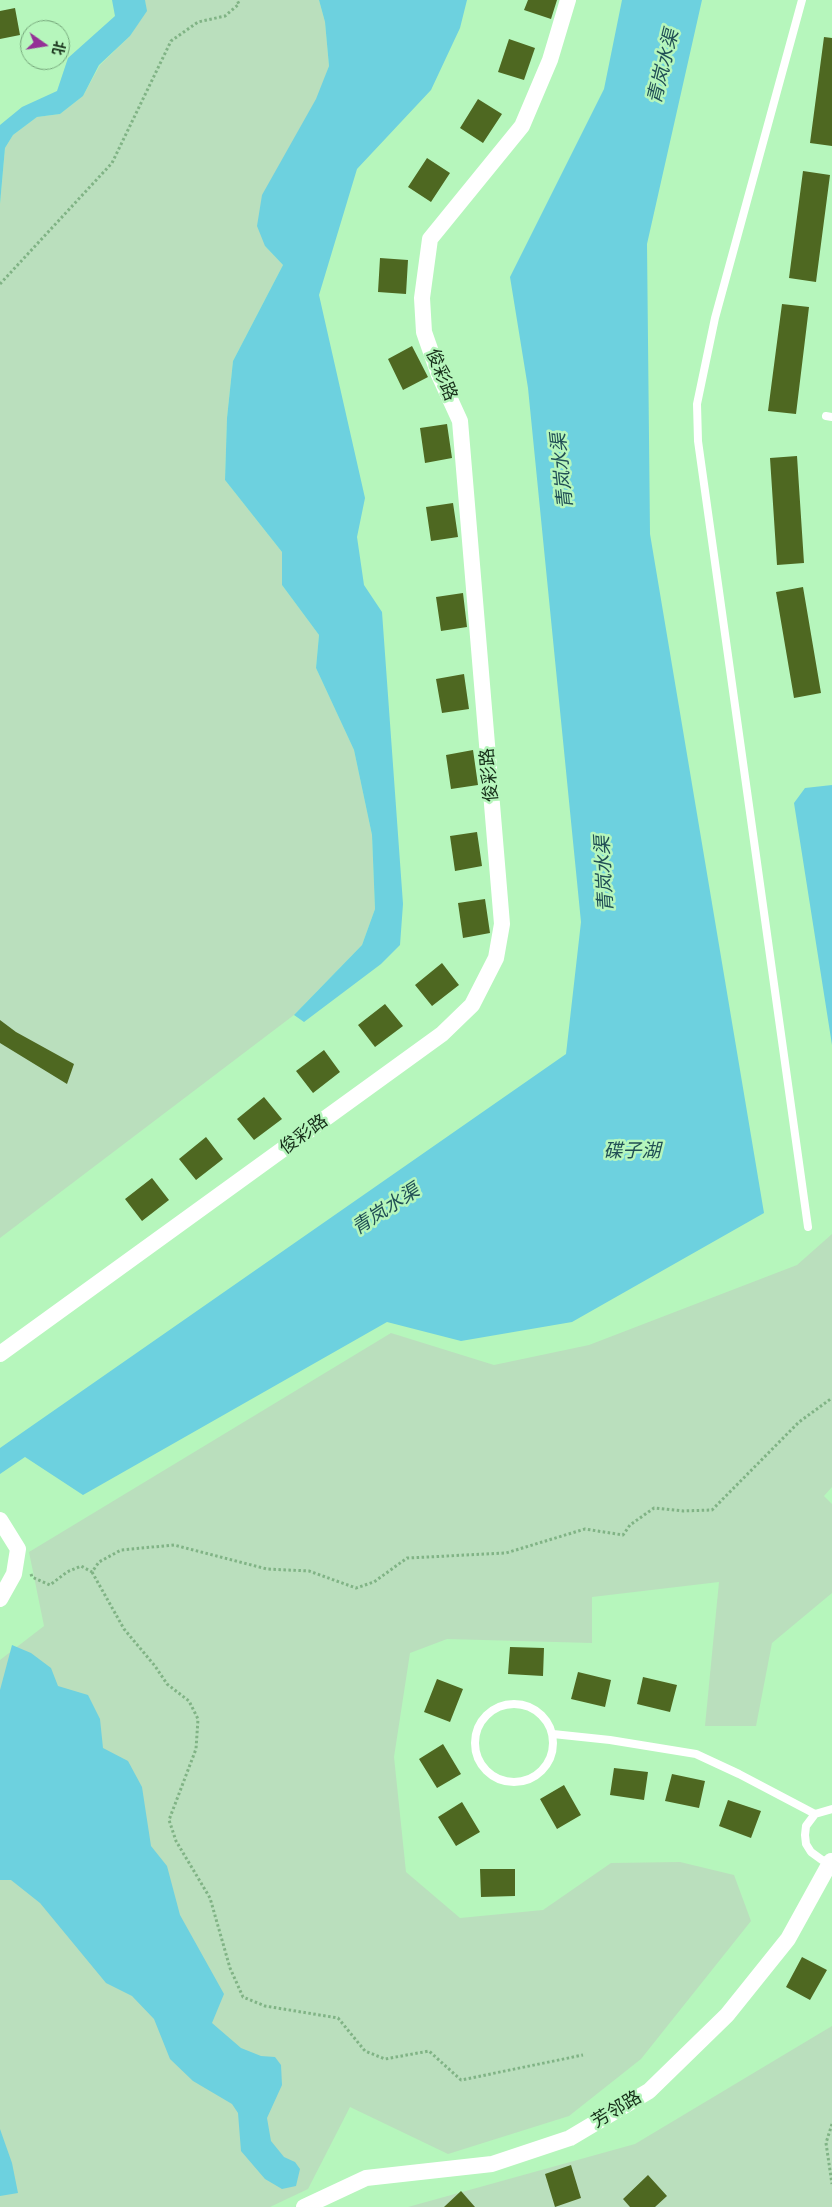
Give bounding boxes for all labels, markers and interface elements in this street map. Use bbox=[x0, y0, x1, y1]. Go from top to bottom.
north arrow bbox=[20, 20, 70, 70]
water label: 青岚水渠 bbox=[644, 27, 684, 107]
text: 北 bbox=[48, 39, 69, 57]
street label: 俊彩路 bbox=[421, 346, 461, 404]
water label: 青岚水渠 bbox=[548, 432, 578, 510]
street label: 俊彩路 bbox=[477, 747, 503, 803]
water label: 青岚水渠 bbox=[592, 835, 618, 913]
street label: 俊彩路 bbox=[276, 1110, 332, 1160]
water label: 碟子湖 bbox=[604, 1141, 660, 1163]
water label: 青岚水渠 bbox=[348, 1180, 424, 1240]
street label: 芳邻路 bbox=[588, 2087, 646, 2133]

